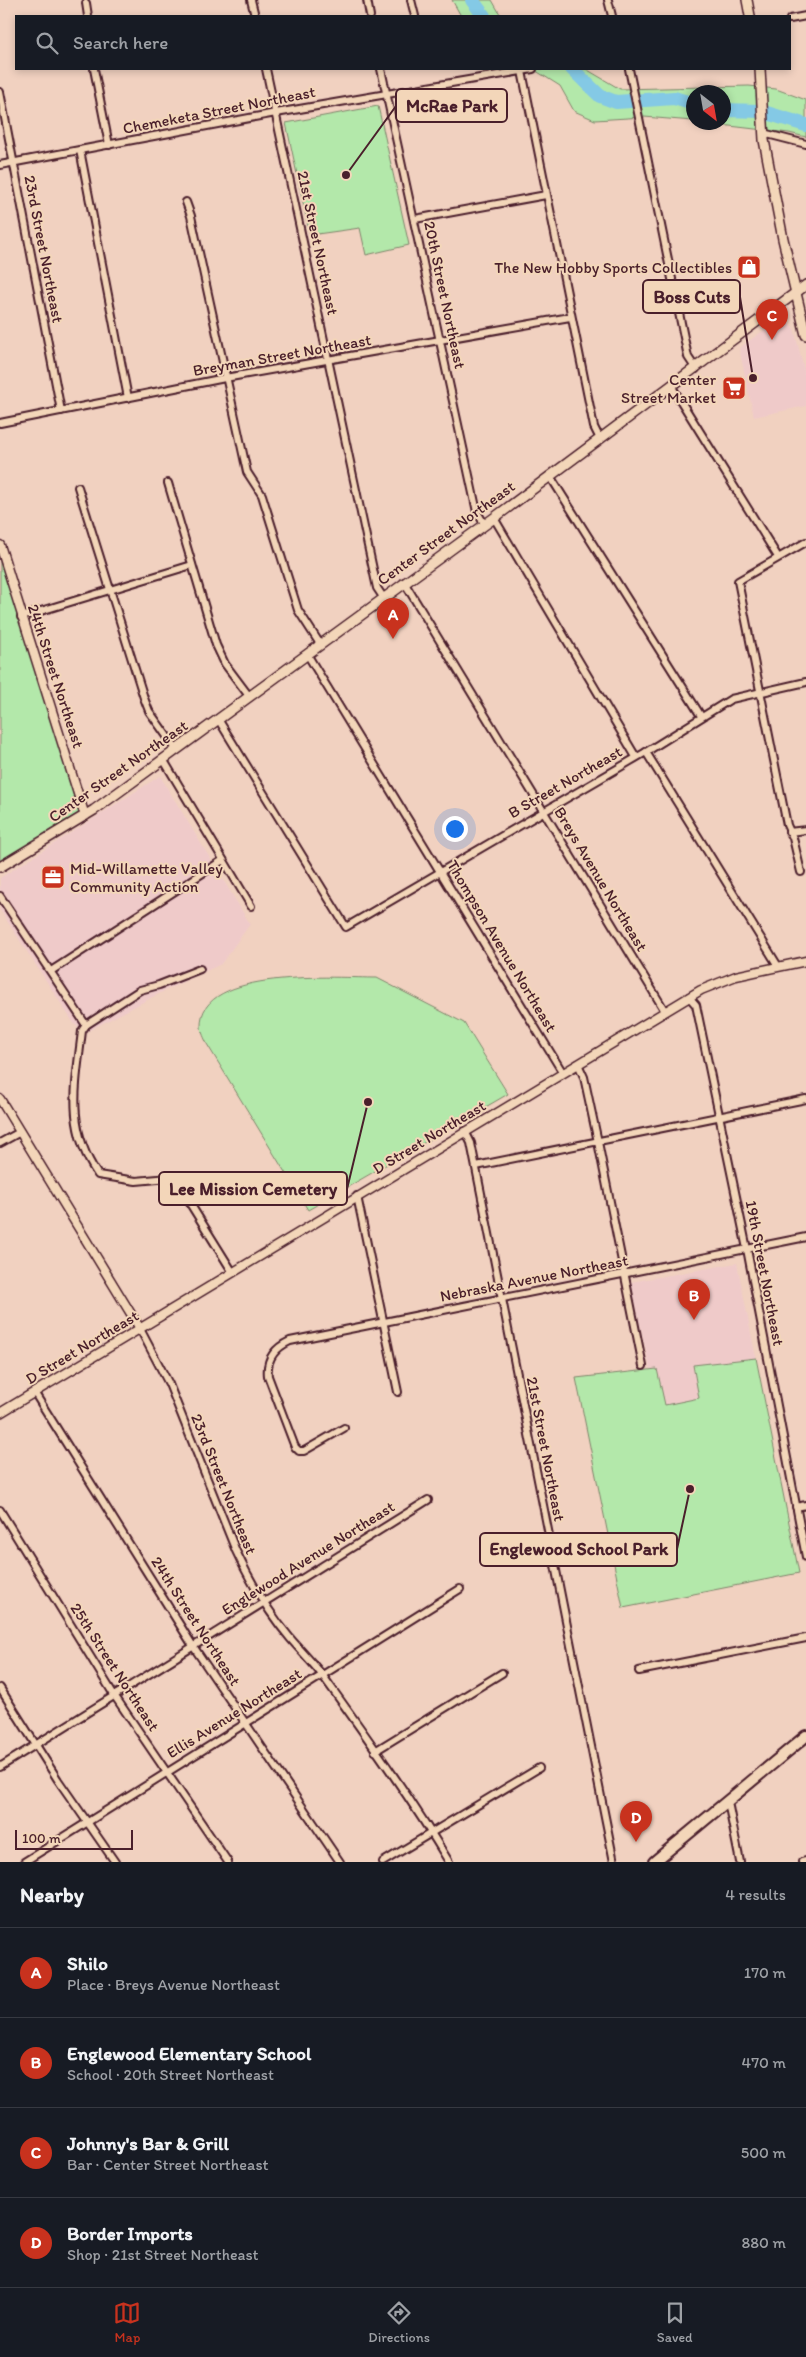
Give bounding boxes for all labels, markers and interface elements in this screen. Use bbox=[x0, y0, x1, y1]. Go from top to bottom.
search box bbox=[15, 15, 791, 70]
icon: search bbox=[33, 29, 61, 57]
text: Search here bbox=[73, 31, 168, 54]
street label: Chemeketa Street Northeast bbox=[121, 82, 317, 138]
north arrow bbox=[686, 85, 731, 130]
callout: McRae Park bbox=[396, 89, 507, 122]
text: McRae Park bbox=[406, 95, 499, 117]
street label: 21st Street Northeast bbox=[293, 169, 343, 317]
street label: 23rd Street Northeast bbox=[20, 174, 68, 324]
street label: 20th Street Northeast bbox=[420, 219, 470, 371]
shop icon: The New Hobby Sports Collectibles bbox=[736, 254, 762, 280]
place label: The New Hobby Sports Collectibles bbox=[494, 258, 732, 277]
callout: Boss Cuts bbox=[643, 280, 740, 313]
text: Boss Cuts bbox=[653, 286, 731, 308]
pin: C bbox=[756, 299, 788, 340]
street label: Breyman Street Northeast bbox=[191, 330, 373, 380]
place label: Center Street Market bbox=[621, 370, 717, 407]
supermarket icon: Center Street Market bbox=[721, 375, 747, 401]
street label: Center Street Northeast bbox=[373, 477, 519, 589]
pin: A bbox=[377, 598, 409, 639]
street label: 24th Street Northeast bbox=[24, 602, 88, 750]
street label: Center Street Northeast bbox=[45, 716, 191, 826]
street label: B Street Northeast bbox=[505, 742, 625, 822]
street label: Breys Avenue Northeast bbox=[550, 803, 652, 955]
your location bbox=[442, 816, 468, 842]
street label: Thompson Avenue Northeast bbox=[443, 857, 561, 1035]
place label: Mid-Willamette Valley Community Action bbox=[70, 859, 223, 896]
office icon: Mid-Willamette Valley Community Action bbox=[40, 864, 66, 890]
street label: D Street Northeast bbox=[369, 1096, 489, 1178]
callout: Lee Mission Cemetery bbox=[159, 1172, 347, 1205]
text: Lee Mission Cemetery bbox=[169, 1178, 338, 1200]
street label: 19th Street Northeast bbox=[742, 1199, 788, 1347]
street label: Nebraska Avenue Northeast bbox=[438, 1250, 630, 1306]
pin: B bbox=[678, 1279, 710, 1320]
street label: D Street Northeast bbox=[22, 1306, 142, 1388]
street label: 21st Street Northeast bbox=[523, 1375, 569, 1523]
street label: 23rd Street Northeast bbox=[187, 1411, 261, 1557]
street label: Englewood Avenue Northeast bbox=[218, 1497, 398, 1619]
callout: Englewood School Park bbox=[480, 1533, 677, 1566]
text: Englewood School Park bbox=[490, 1538, 669, 1560]
street label: 24th Street Northeast bbox=[147, 1553, 245, 1689]
street label: 25th Street Northeast bbox=[66, 1599, 164, 1735]
street label: Ellis Avenue Northeast bbox=[163, 1664, 305, 1762]
pin: D bbox=[620, 1801, 652, 1842]
scale bar bbox=[15, 1827, 132, 1850]
text: 100 m bbox=[22, 1830, 61, 1847]
text: Nearby bbox=[20, 1882, 84, 1907]
text: 4 results bbox=[725, 1885, 786, 1904]
text: Shilo bbox=[67, 1952, 108, 1975]
text: A bbox=[31, 1963, 41, 1982]
text: 170 m bbox=[744, 1963, 786, 1982]
text: Place · Breys Avenue Northeast bbox=[67, 1975, 280, 1994]
text: Englewood Elementary School bbox=[67, 2042, 311, 2065]
text: B bbox=[31, 2053, 41, 2072]
text: 470 m bbox=[742, 2053, 786, 2072]
text: School · 20th Street Northeast bbox=[67, 2065, 274, 2084]
text: Johnny's Bar & Grill bbox=[67, 2132, 229, 2155]
text: C bbox=[31, 2143, 41, 2162]
text: 500 m bbox=[741, 2143, 786, 2162]
text: Bar · Center Street Northeast bbox=[67, 2155, 269, 2174]
text: Border Imports bbox=[67, 2222, 193, 2245]
text: D bbox=[31, 2233, 41, 2252]
text: 880 m bbox=[742, 2233, 786, 2252]
text: Shop · 21st Street Northeast bbox=[67, 2245, 259, 2264]
tab: Map bbox=[113, 2299, 141, 2346]
tab: Directions bbox=[368, 2299, 430, 2346]
tab: Saved bbox=[657, 2299, 693, 2346]

